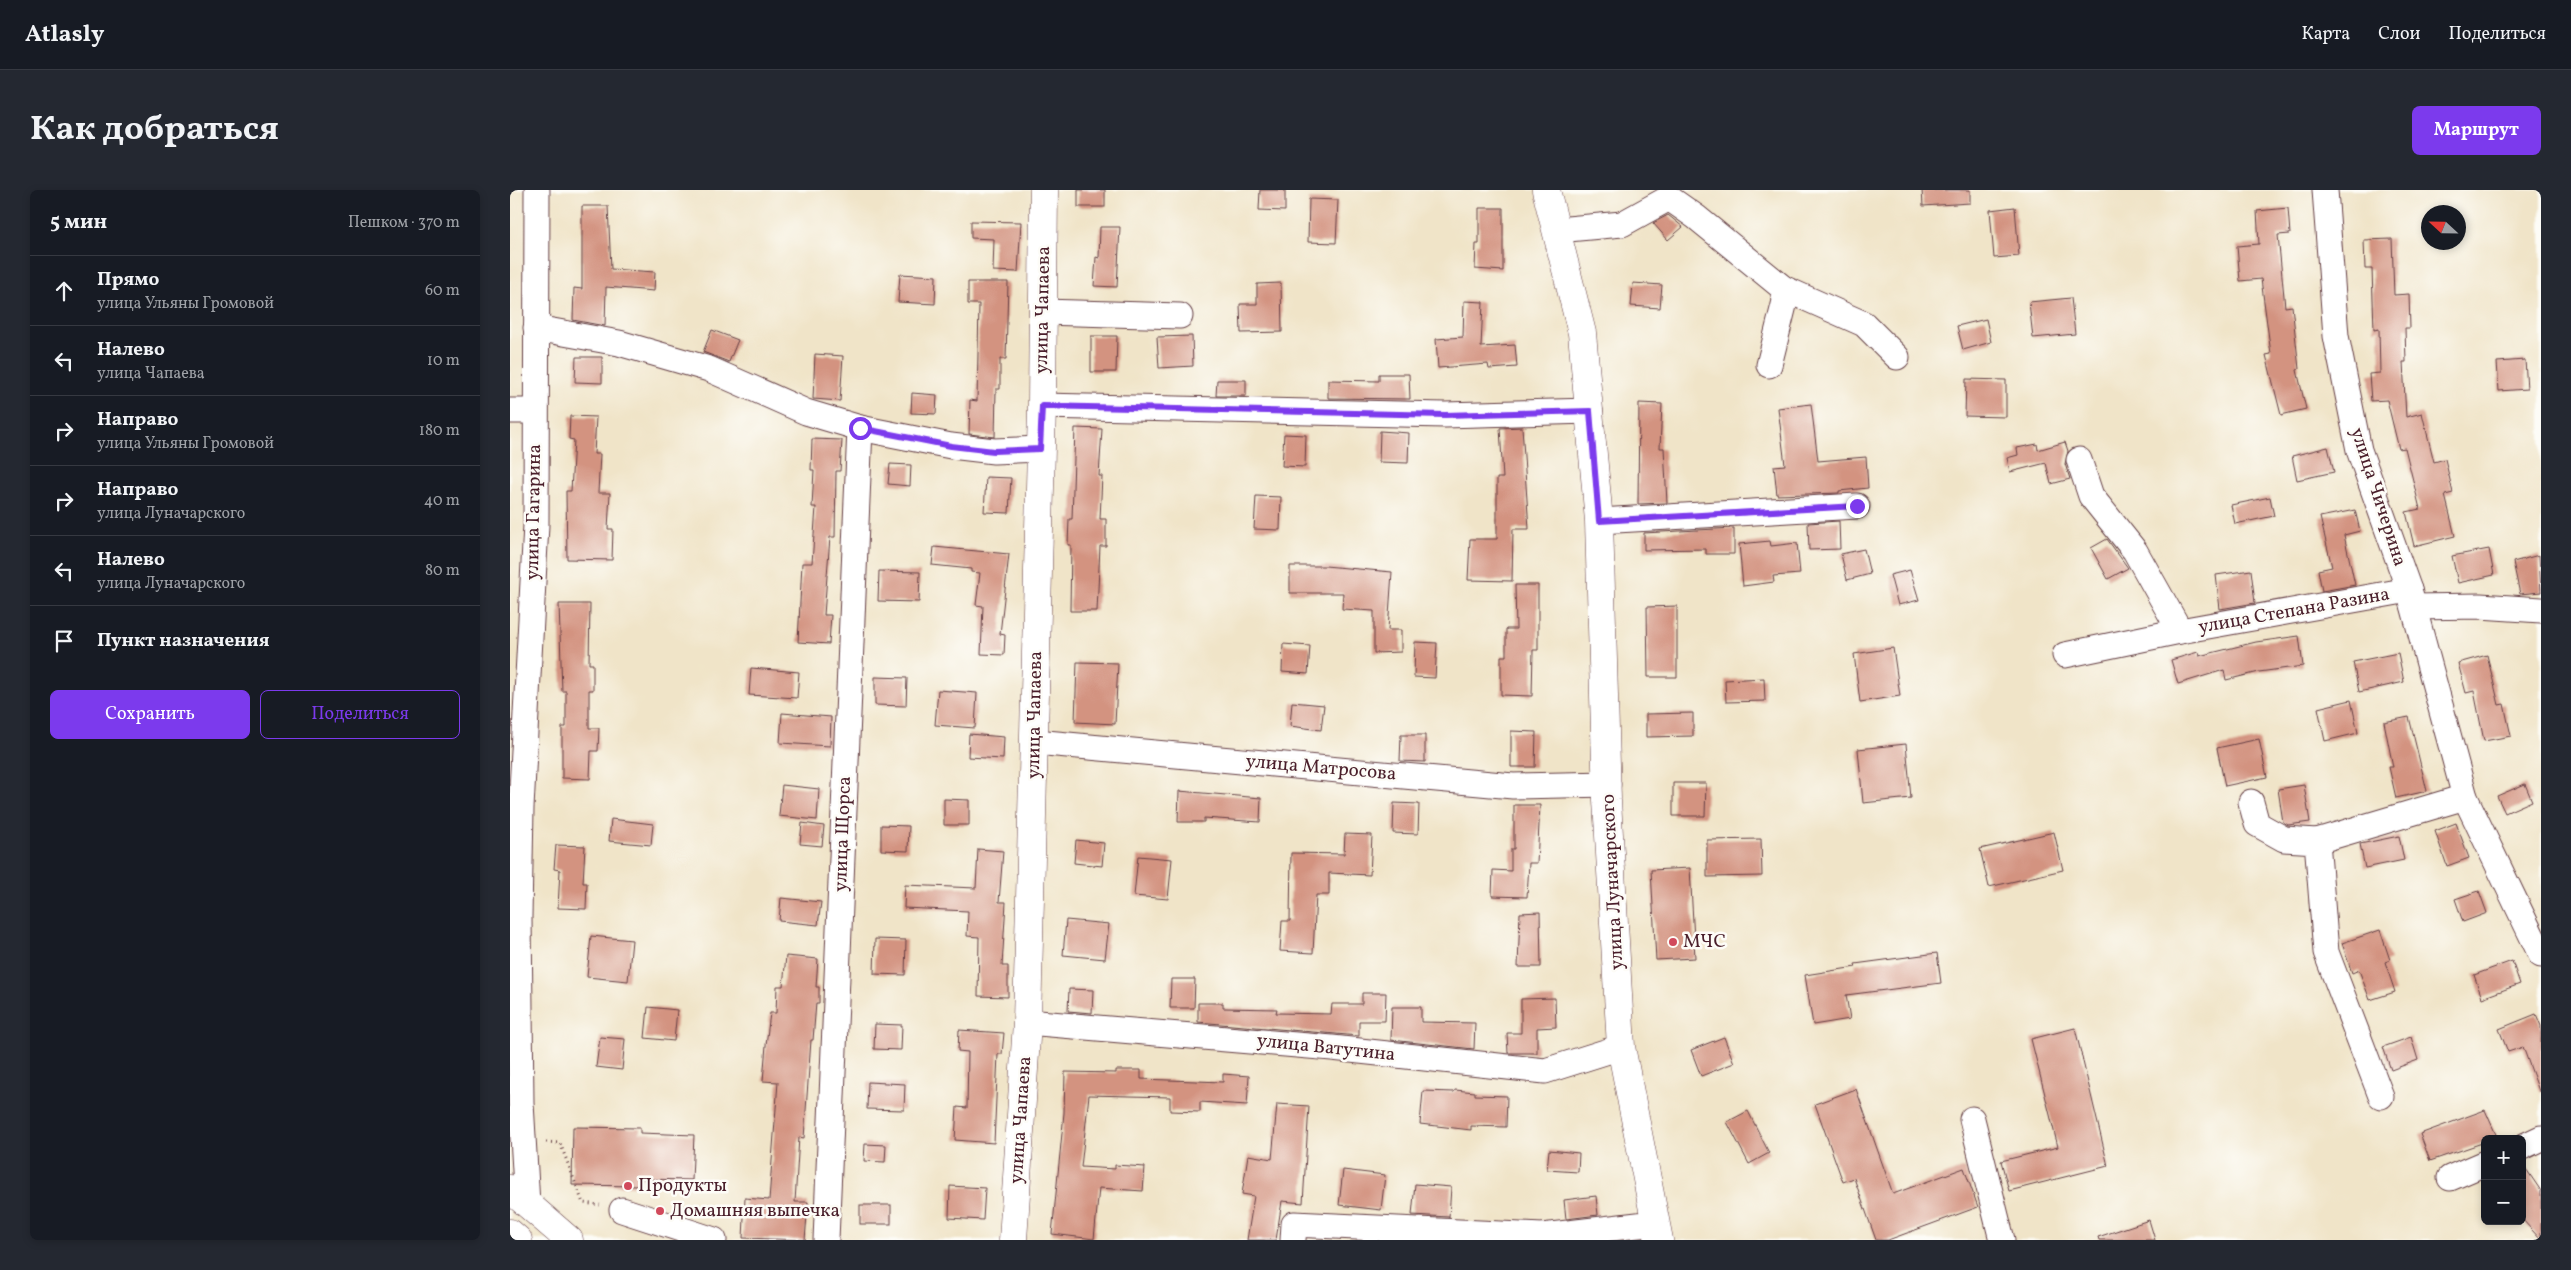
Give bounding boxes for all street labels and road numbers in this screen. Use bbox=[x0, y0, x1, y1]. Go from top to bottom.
street label: улица Чапаева bbox=[1029, 246, 1057, 374]
street label: улица Чичерина bbox=[2343, 424, 2413, 570]
street label: улица Гагарина bbox=[520, 444, 548, 580]
street label: улица Степана Разина bbox=[2196, 581, 2392, 641]
street label: улица Чапаева bbox=[1021, 651, 1049, 779]
street label: улица Матросова bbox=[1245, 748, 1397, 788]
street label: улица Щорса bbox=[828, 776, 858, 892]
street label: улица Луначарского bbox=[1595, 793, 1631, 971]
street label: улица Ватутина bbox=[1255, 1028, 1397, 1068]
street label: улица Чапаева bbox=[1004, 1055, 1038, 1185]

